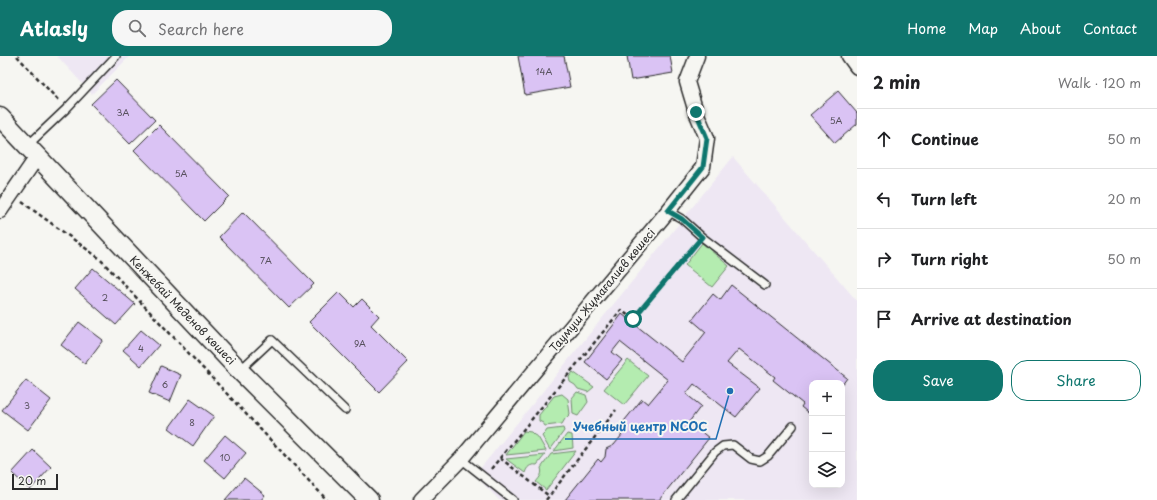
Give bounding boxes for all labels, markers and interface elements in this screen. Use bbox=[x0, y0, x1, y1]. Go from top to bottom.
search box bbox=[112, 10, 392, 46]
text: Atlasly bbox=[20, 14, 88, 42]
icon: search bbox=[126, 17, 148, 39]
text: Search here bbox=[158, 17, 244, 40]
text: Home bbox=[907, 18, 946, 39]
text: Map bbox=[968, 18, 998, 39]
text: About bbox=[1020, 18, 1061, 39]
text: Contact bbox=[1083, 18, 1137, 39]
house number: 14А bbox=[536, 64, 553, 78]
text: 2 min bbox=[873, 69, 920, 95]
text: Walk · 120 m bbox=[1058, 73, 1141, 92]
route end bbox=[687, 103, 705, 121]
house number: 3А bbox=[117, 105, 130, 119]
house number: 5А bbox=[830, 113, 842, 127]
text: Continue bbox=[911, 127, 979, 150]
icon: ahead bbox=[873, 128, 895, 150]
text: 50 m bbox=[1107, 129, 1141, 148]
house number: 5А bbox=[175, 166, 187, 180]
text: Turn left bbox=[911, 187, 977, 210]
icon: left bbox=[873, 188, 895, 210]
text: 20 m bbox=[1107, 189, 1141, 208]
street label: Таумуш Жұмағалиев көшесі bbox=[545, 224, 659, 356]
text: Turn right bbox=[911, 247, 988, 270]
icon: right bbox=[873, 248, 895, 270]
text: 50 m bbox=[1107, 249, 1141, 268]
street label: Кенжебай Меденов көшесі bbox=[126, 252, 240, 368]
house number: 7А bbox=[260, 253, 272, 267]
house number: 2 bbox=[102, 290, 108, 304]
text: Arrive at destination bbox=[911, 307, 1072, 330]
icon: arrive bbox=[873, 308, 895, 330]
route start bbox=[624, 310, 642, 328]
house number: 9А bbox=[354, 336, 366, 350]
house number: 4 bbox=[138, 341, 144, 355]
button: Save bbox=[873, 360, 1003, 401]
button: Share bbox=[1011, 360, 1141, 401]
house number: 6 bbox=[162, 377, 168, 391]
map controls bbox=[809, 380, 845, 488]
button: + bbox=[809, 380, 845, 416]
house number: 3 bbox=[24, 398, 30, 412]
house number: 8 bbox=[189, 415, 195, 429]
callout: Учебный центр NCOC bbox=[565, 415, 716, 439]
button: − bbox=[809, 416, 845, 452]
text: Учебный центр NCOC bbox=[573, 417, 707, 435]
house number: 10 bbox=[220, 450, 231, 464]
button: layers bbox=[809, 452, 845, 488]
scale bar bbox=[12, 472, 58, 491]
text: 20 m bbox=[18, 472, 46, 489]

